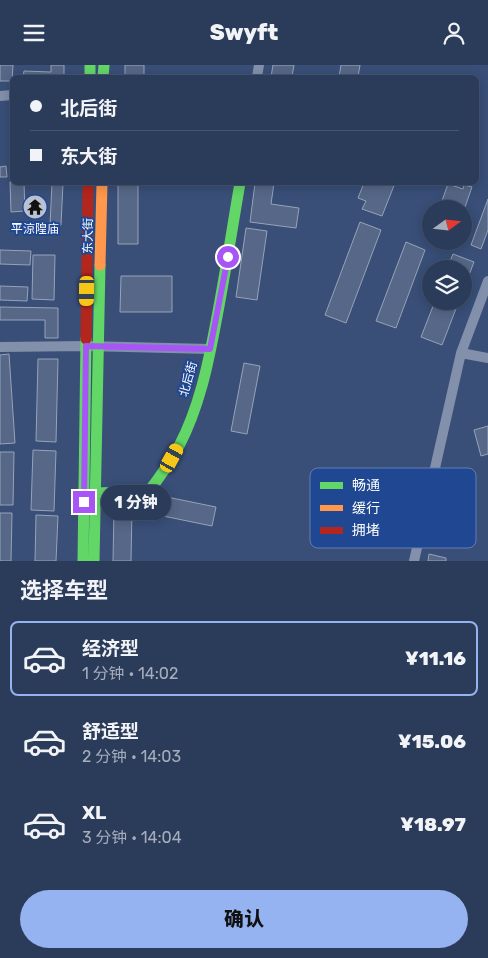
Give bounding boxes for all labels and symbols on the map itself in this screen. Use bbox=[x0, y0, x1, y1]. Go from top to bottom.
temple icon: 平涼隍庙 bbox=[22, 194, 48, 220]
north arrow bbox=[422, 200, 472, 250]
street label: 东大街 bbox=[81, 218, 95, 254]
place label: 平涼隍庙 bbox=[11, 222, 59, 236]
route start bbox=[217, 246, 239, 268]
car bbox=[79, 276, 94, 306]
street label: 北后街 bbox=[176, 360, 200, 398]
car bbox=[158, 441, 185, 475]
legend bbox=[310, 468, 476, 548]
text: 畅通 bbox=[352, 477, 380, 494]
callout: 1 分钟 bbox=[102, 485, 172, 519]
route end bbox=[73, 491, 95, 513]
text: 缓行 bbox=[352, 500, 380, 517]
text: 拥堵 bbox=[352, 522, 380, 539]

